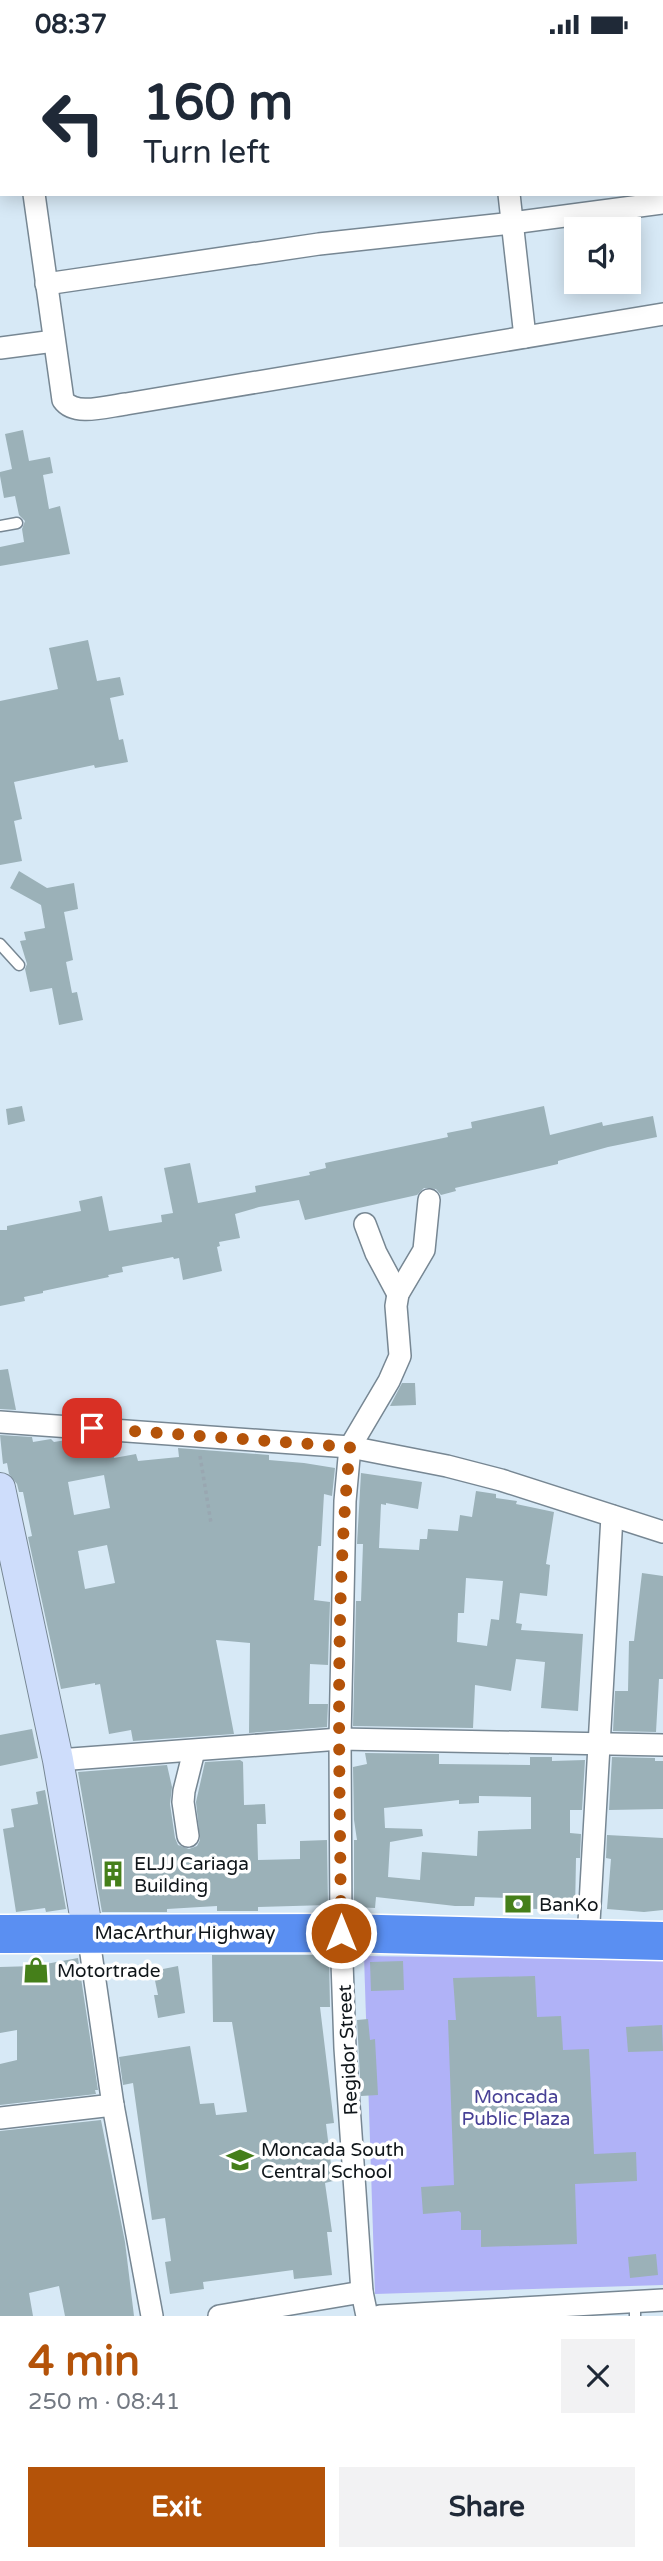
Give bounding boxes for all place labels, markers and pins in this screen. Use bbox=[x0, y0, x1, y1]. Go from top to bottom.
pin bbox=[62, 1398, 122, 1458]
place label: ELJJ Cariaga Building bbox=[134, 1853, 249, 1897]
building icon: ELJJ Cariaga Building bbox=[98, 1859, 128, 1889]
bank icon: BanKo bbox=[503, 1889, 533, 1919]
place label: BanKo bbox=[539, 1894, 598, 1916]
shop icon: Motortrade bbox=[21, 1955, 51, 1985]
place label: Motortrade bbox=[57, 1960, 160, 1982]
place label: Moncada South Central School bbox=[261, 2139, 404, 2183]
school or university icon: Moncada South Central School bbox=[225, 2145, 255, 2175]

